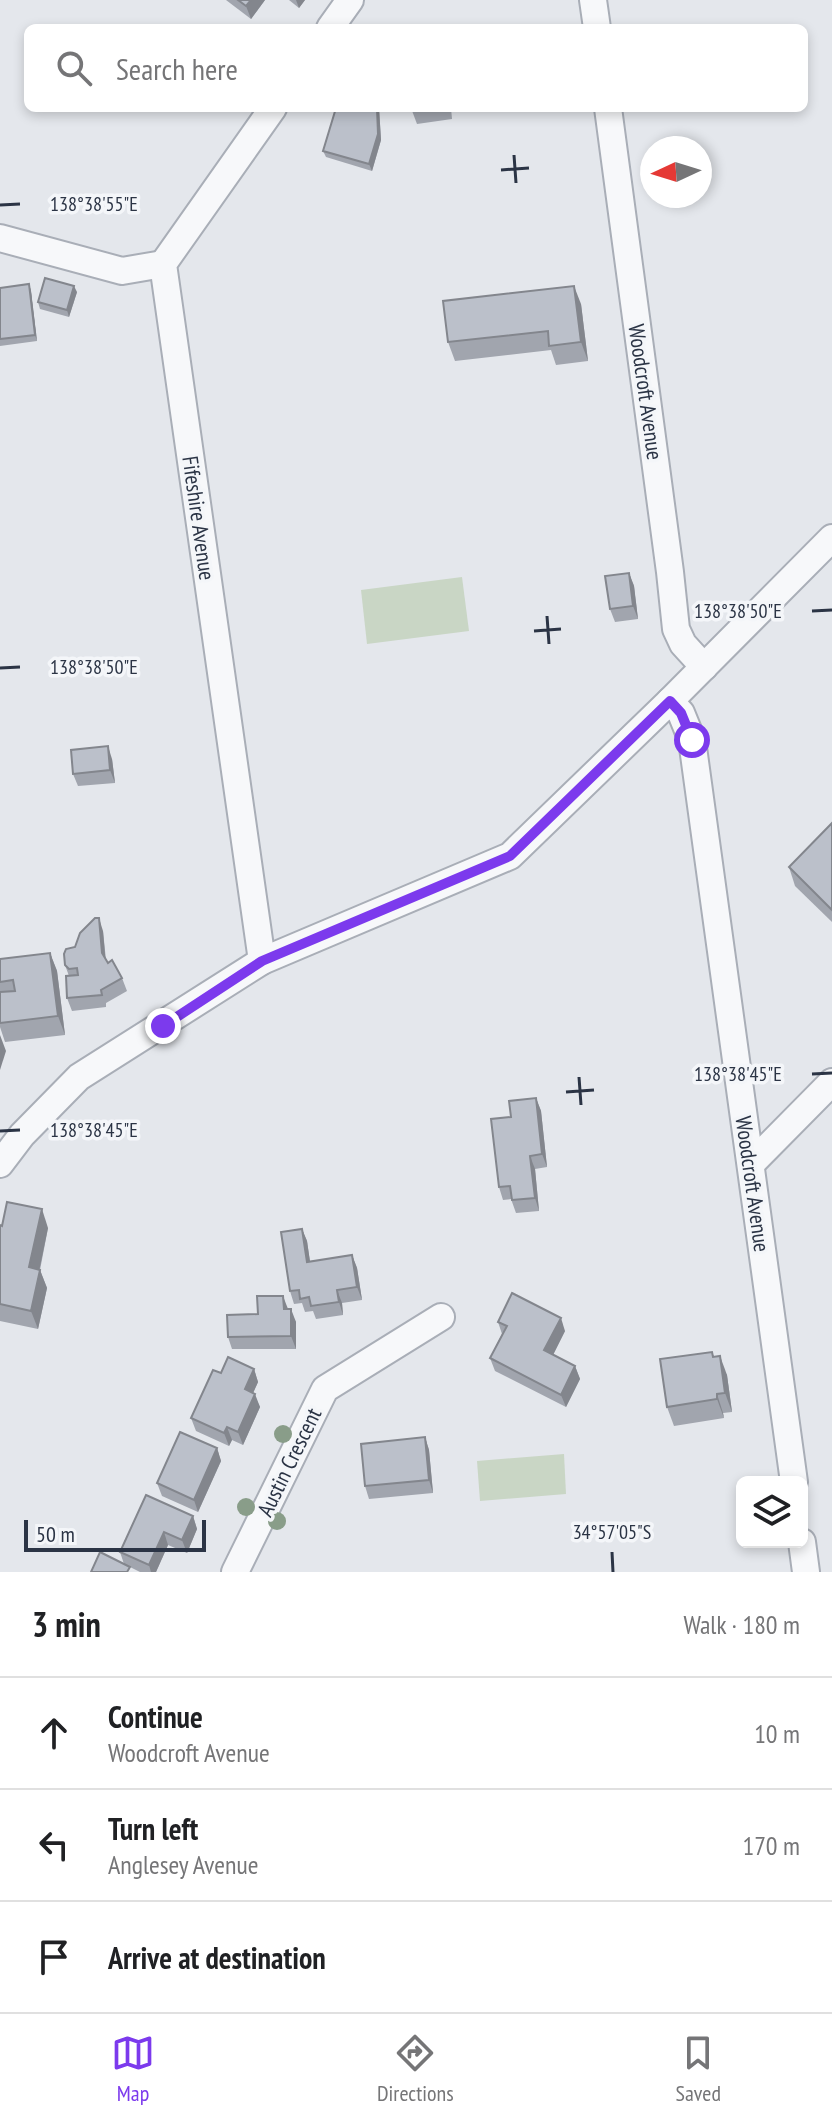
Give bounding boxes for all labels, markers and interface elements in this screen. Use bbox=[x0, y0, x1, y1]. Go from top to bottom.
search box bbox=[24, 24, 808, 112]
icon: search bbox=[52, 46, 96, 90]
text: Search here bbox=[116, 49, 238, 88]
north arrow bbox=[640, 136, 712, 208]
text: 138°38'55"E bbox=[50, 191, 138, 217]
street label: Woodcroft Avenue bbox=[623, 322, 669, 462]
street label: Fifeshire Avenue bbox=[176, 454, 222, 582]
text: 138°38'50"E bbox=[694, 598, 782, 624]
text: 138°38'50"E bbox=[50, 654, 138, 680]
route start bbox=[674, 722, 710, 758]
route end bbox=[145, 1008, 181, 1044]
text: 138°38'45"E bbox=[694, 1061, 782, 1087]
street label: Woodcroft Avenue bbox=[730, 1114, 776, 1254]
text: 138°38'45"E bbox=[50, 1117, 138, 1143]
street label: Austin Crescent bbox=[251, 1403, 327, 1521]
map controls bbox=[736, 1476, 808, 1548]
button: layers bbox=[736, 1476, 808, 1548]
scale bar bbox=[24, 1516, 206, 1552]
text: 34°57'05"S bbox=[573, 1519, 651, 1545]
text: 50 m bbox=[36, 1520, 75, 1548]
text: 3 min bbox=[32, 1602, 101, 1646]
text: Walk · 180 m bbox=[683, 1608, 800, 1641]
text: Continue bbox=[108, 1697, 203, 1736]
icon: ahead bbox=[32, 1711, 76, 1755]
text: 10 m bbox=[754, 1717, 800, 1750]
text: Woodcroft Avenue bbox=[108, 1736, 270, 1769]
text: Turn left bbox=[108, 1809, 198, 1848]
icon: left bbox=[32, 1823, 76, 1867]
text: 170 m bbox=[742, 1829, 800, 1862]
text: Anglesey Avenue bbox=[108, 1848, 258, 1881]
icon: arrive bbox=[32, 1935, 76, 1979]
text: Arrive at destination bbox=[108, 1938, 326, 1977]
tab: Map bbox=[111, 2031, 155, 2107]
tab: Directions bbox=[377, 2031, 454, 2107]
tab: Saved bbox=[676, 2031, 721, 2107]

